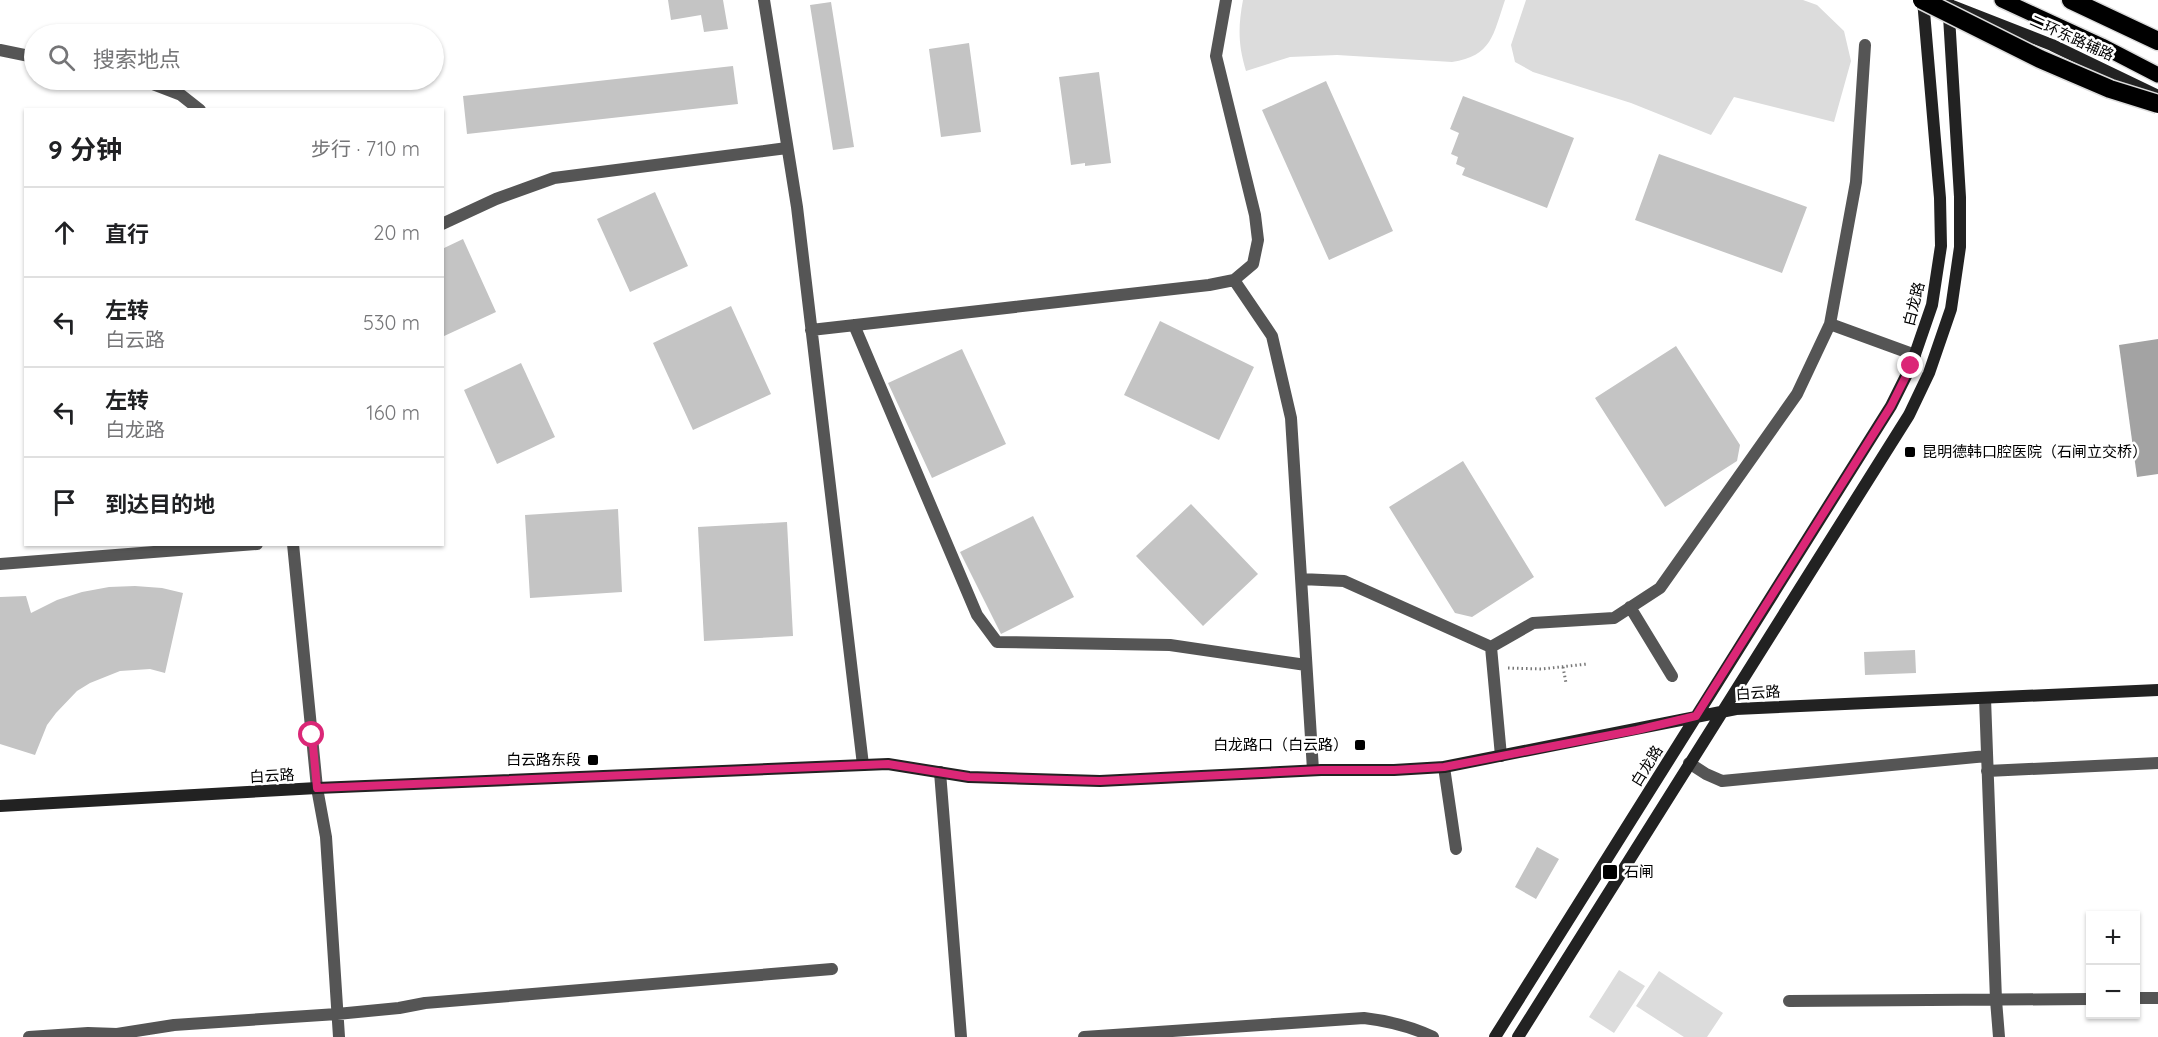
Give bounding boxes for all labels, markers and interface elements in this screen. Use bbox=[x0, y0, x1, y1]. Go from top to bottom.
street label: 二环东路辅路 bbox=[2027, 11, 2117, 65]
search box bbox=[24, 24, 444, 90]
icon: search bbox=[45, 41, 78, 74]
text: 搜索地点 bbox=[93, 45, 181, 73]
text: 9 分钟 bbox=[48, 133, 122, 166]
text: 步行 · 710 m bbox=[311, 136, 420, 161]
icon: ahead bbox=[48, 216, 81, 249]
text: 直行 bbox=[105, 220, 149, 248]
text: 20 m bbox=[373, 220, 420, 245]
street label: 白龙路 bbox=[1899, 280, 1928, 328]
text: 左转 bbox=[105, 296, 149, 324]
icon: left bbox=[48, 306, 81, 339]
text: 530 m bbox=[363, 310, 420, 335]
text: 白云路 bbox=[105, 327, 165, 352]
route end bbox=[1897, 352, 1923, 378]
text: 左转 bbox=[105, 386, 149, 414]
icon: left bbox=[48, 396, 81, 429]
text: 160 m bbox=[366, 400, 420, 425]
text: 白龙路 bbox=[105, 417, 165, 442]
place label: 昆明德韩口腔医院（石闸立交桥） bbox=[1922, 442, 2147, 461]
marker: 昆明德韩口腔医院（石闸立交桥） bbox=[1903, 445, 1917, 459]
icon: arrive bbox=[48, 486, 81, 519]
text: 到达目的地 bbox=[105, 490, 215, 518]
street label: 白云路 bbox=[1735, 681, 1781, 704]
route start bbox=[298, 721, 324, 747]
place label: 白龙路口（白云路） bbox=[1213, 735, 1348, 754]
marker: 白龙路口（白云路） bbox=[1353, 738, 1367, 752]
street label: 白龙路 bbox=[1627, 742, 1667, 790]
place label: 白云路东段 bbox=[506, 750, 581, 769]
marker: 白云路东段 bbox=[586, 753, 600, 767]
street label: 白云路 bbox=[249, 765, 295, 786]
place label: 石闸 bbox=[1624, 862, 1654, 881]
marker: 石闸 bbox=[1601, 863, 1619, 881]
map controls bbox=[2086, 911, 2140, 1019]
button: + bbox=[2086, 911, 2140, 965]
button: − bbox=[2086, 965, 2140, 1019]

